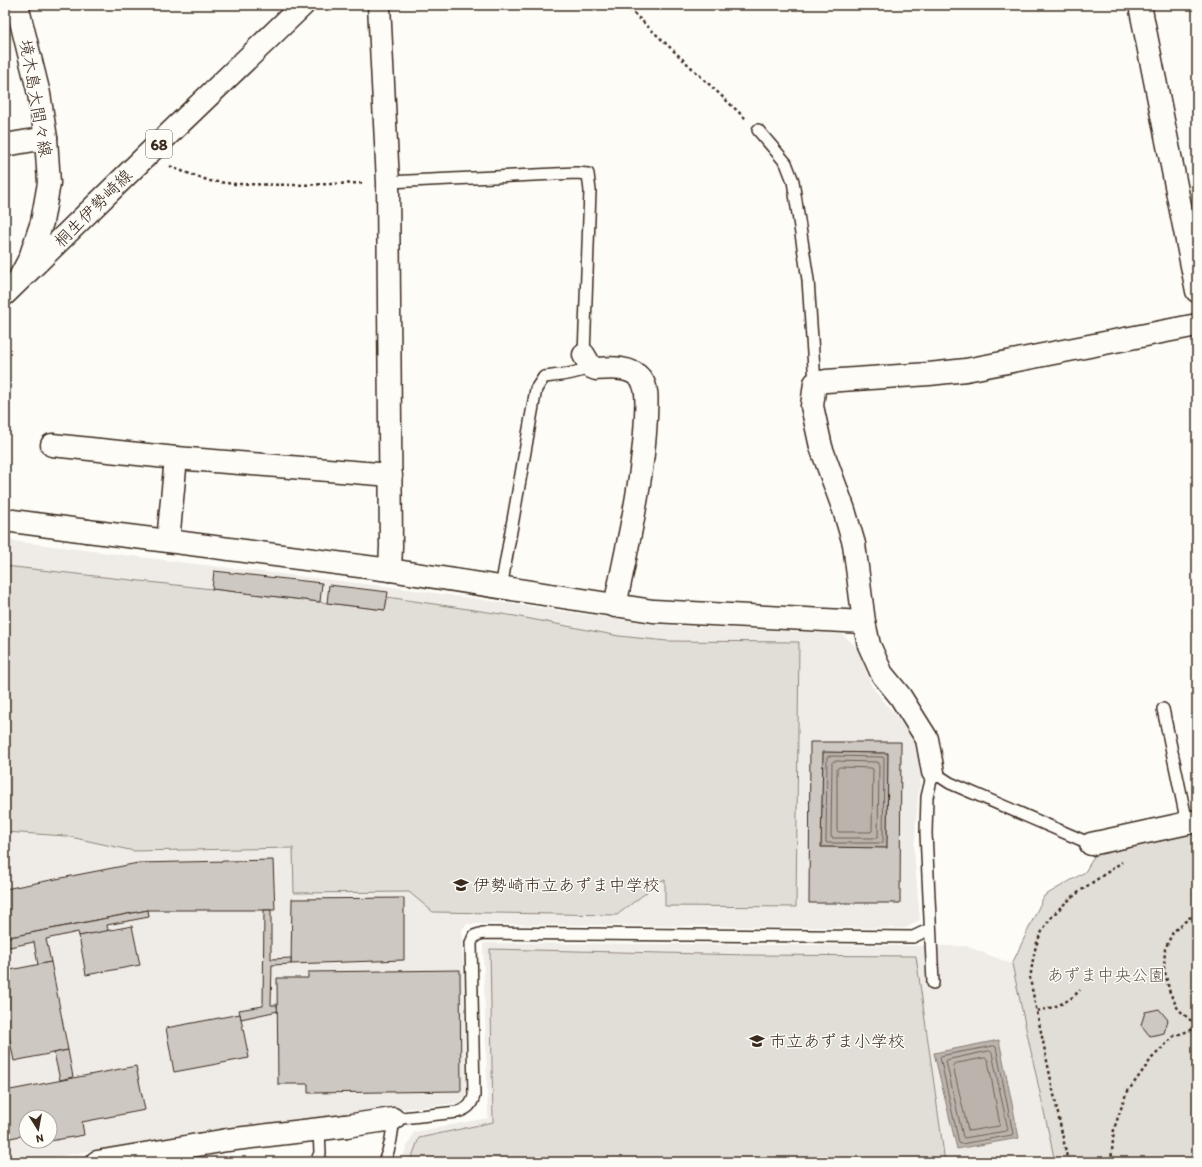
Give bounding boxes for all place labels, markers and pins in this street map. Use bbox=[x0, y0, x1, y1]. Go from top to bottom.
place label: 伊勢崎市立あずま中学校 bbox=[473, 875, 660, 895]
school or university icon: 伊勢崎市立あずま中学校 bbox=[452, 876, 470, 894]
place label: 市立あずま小学校 bbox=[769, 1031, 905, 1051]
school or university icon: 市立あずま小学校 bbox=[748, 1032, 766, 1050]

